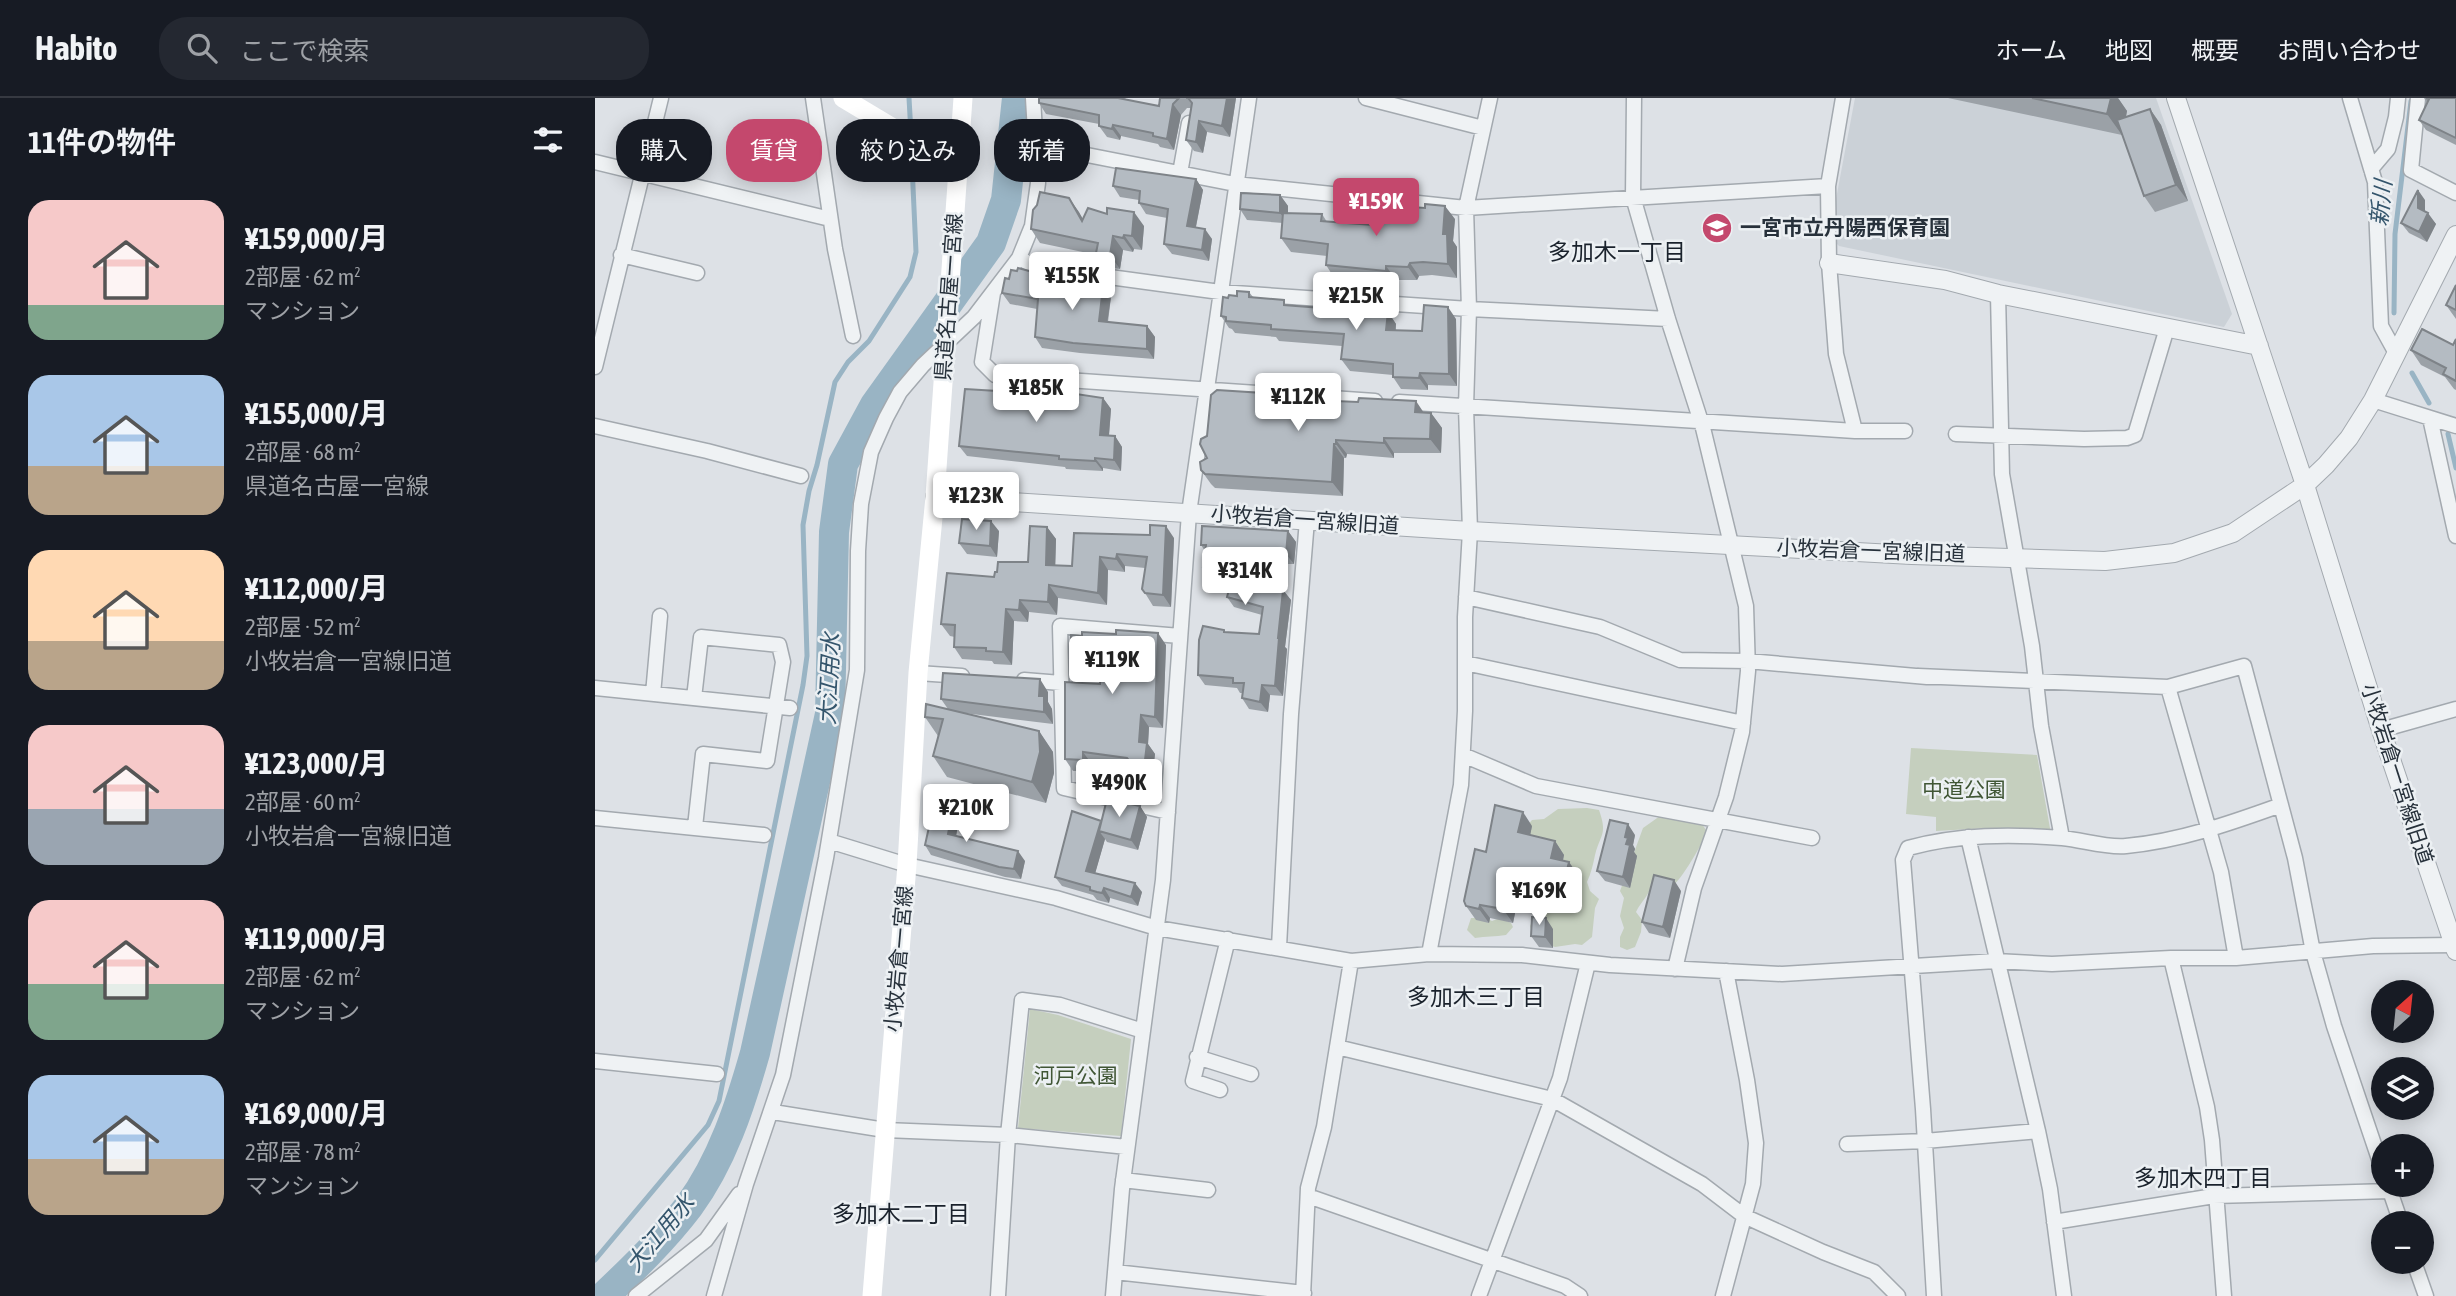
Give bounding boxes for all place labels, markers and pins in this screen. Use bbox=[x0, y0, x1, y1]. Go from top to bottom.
pin: ¥159K bbox=[1327, 178, 1425, 238]
school or university icon: 一宮市立丹陽西保育園 bbox=[1700, 211, 1734, 245]
place label: 一宮市立丹陽西保育園 bbox=[1740, 215, 1950, 239]
pin: ¥155K bbox=[1023, 252, 1121, 312]
pin: ¥215K bbox=[1307, 272, 1405, 332]
pin: ¥185K bbox=[987, 364, 1085, 424]
pin: ¥112K bbox=[1249, 374, 1347, 433]
pin: ¥123K bbox=[927, 472, 1025, 532]
pin: ¥314K bbox=[1196, 547, 1294, 607]
pin: ¥119K bbox=[1063, 636, 1161, 696]
pin: ¥490K bbox=[1070, 760, 1168, 819]
pin: ¥210K bbox=[917, 784, 1015, 844]
pin: ¥169K bbox=[1490, 868, 1588, 927]

